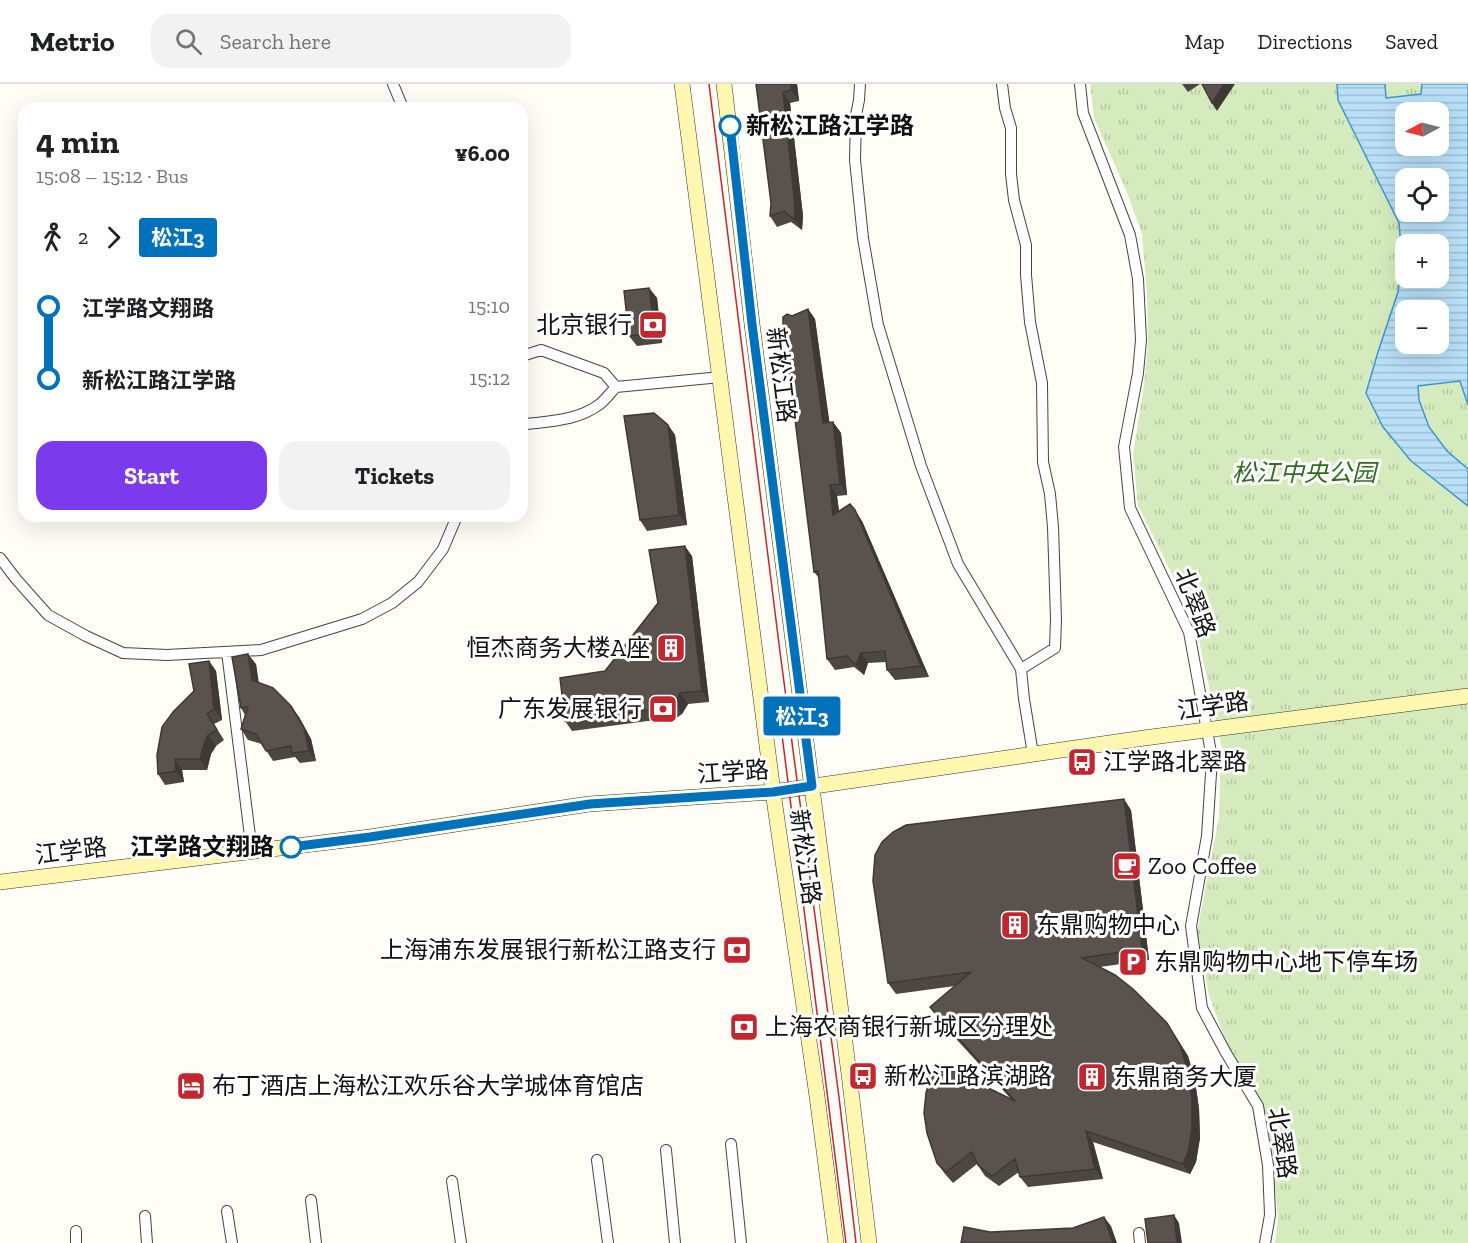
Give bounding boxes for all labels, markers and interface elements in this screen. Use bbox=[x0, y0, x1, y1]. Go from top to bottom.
search box bbox=[151, 14, 571, 68]
text: Metrio bbox=[30, 25, 115, 58]
icon: search bbox=[172, 25, 205, 58]
text: Search here bbox=[220, 28, 331, 55]
text: Map bbox=[1185, 29, 1225, 54]
text: Directions bbox=[1258, 29, 1352, 54]
text: Saved bbox=[1385, 29, 1438, 54]
north arrow bbox=[1395, 102, 1449, 156]
map controls bbox=[1395, 102, 1449, 354]
place label: 新松江路江学路 bbox=[746, 111, 914, 140]
marker: 新松江路江学路 bbox=[719, 115, 741, 137]
text: 4 min bbox=[36, 122, 119, 161]
text: ¥6.00 bbox=[455, 140, 510, 167]
text: 15:08 – 15:12 · Bus bbox=[36, 164, 188, 188]
button: locate bbox=[1395, 168, 1449, 222]
icon: walk bbox=[36, 221, 69, 254]
icon: forward bbox=[97, 221, 130, 254]
text: 2 bbox=[78, 225, 88, 249]
text: 松江3 bbox=[151, 225, 205, 250]
button: + bbox=[1395, 234, 1449, 288]
text: 15:10 bbox=[468, 294, 510, 318]
text: 江学路文翔路 bbox=[82, 295, 214, 322]
button: − bbox=[1395, 300, 1449, 354]
bank icon: 北京银行 bbox=[637, 309, 669, 341]
place label: 北京银行 bbox=[536, 310, 632, 339]
street label: 新松江路 bbox=[761, 326, 802, 424]
text: 15:12 bbox=[470, 366, 510, 390]
text: 新松江路江学路 bbox=[82, 367, 236, 394]
button: Start bbox=[36, 441, 267, 510]
button: Tickets bbox=[279, 441, 510, 510]
park label: 松江中央公园 bbox=[1232, 458, 1379, 487]
street label: 北翠路 bbox=[1169, 564, 1222, 642]
building icon: 恒杰商务大楼A座 bbox=[655, 632, 687, 664]
place label: 恒杰商务大楼A座 bbox=[466, 633, 650, 662]
street label: 江学路 bbox=[1175, 686, 1251, 725]
bank icon: 广东发展银行 bbox=[647, 693, 679, 725]
place label: 广东发展银行 bbox=[498, 694, 642, 723]
line badge: 松江3 bbox=[768, 696, 836, 736]
text: 松江3 bbox=[775, 704, 829, 729]
bus stop icon: 江学路北翠路 bbox=[1066, 746, 1098, 778]
place label: 江学路北翠路 bbox=[1103, 747, 1247, 776]
street label: 江学路 bbox=[696, 755, 770, 788]
street label: 新松江路 bbox=[784, 807, 827, 906]
street label: 江学路 bbox=[33, 832, 108, 869]
place label: 江学路文翔路 bbox=[130, 832, 274, 861]
marker: 江学路文翔路 bbox=[280, 836, 302, 858]
cafe icon: Zoo Coffee bbox=[1111, 850, 1143, 882]
place label: Zoo Coffee bbox=[1148, 851, 1257, 880]
building icon: 东鼎购物中心 bbox=[999, 909, 1031, 941]
place label: 东鼎购物中心 bbox=[1036, 910, 1180, 939]
bank icon: 上海浦东发展银行新松江路支行 bbox=[721, 934, 753, 966]
place label: 上海浦东发展银行新松江路支行 bbox=[380, 935, 716, 964]
parking icon: 东鼎购物中心地下停车场 bbox=[1117, 946, 1149, 978]
place label: 东鼎购物中心地下停车场 bbox=[1154, 947, 1418, 976]
bank icon: 上海农商银行新城区分理处 bbox=[728, 1011, 760, 1043]
place label: 上海农商银行新城区分理处 bbox=[765, 1012, 1053, 1041]
bus stop icon: 新松江路滨湖路 bbox=[847, 1060, 879, 1092]
place label: 新松江路滨湖路 bbox=[884, 1061, 1052, 1090]
building icon: 东鼎商务大厦 bbox=[1076, 1061, 1108, 1093]
place label: 东鼎商务大厦 bbox=[1113, 1062, 1257, 1091]
hotel icon: 布丁酒店上海松江欢乐谷大学城体育馆店 bbox=[175, 1070, 207, 1102]
place label: 布丁酒店上海松江欢乐谷大学城体育馆店 bbox=[212, 1071, 644, 1100]
street label: 北翠路 bbox=[1263, 1105, 1302, 1181]

